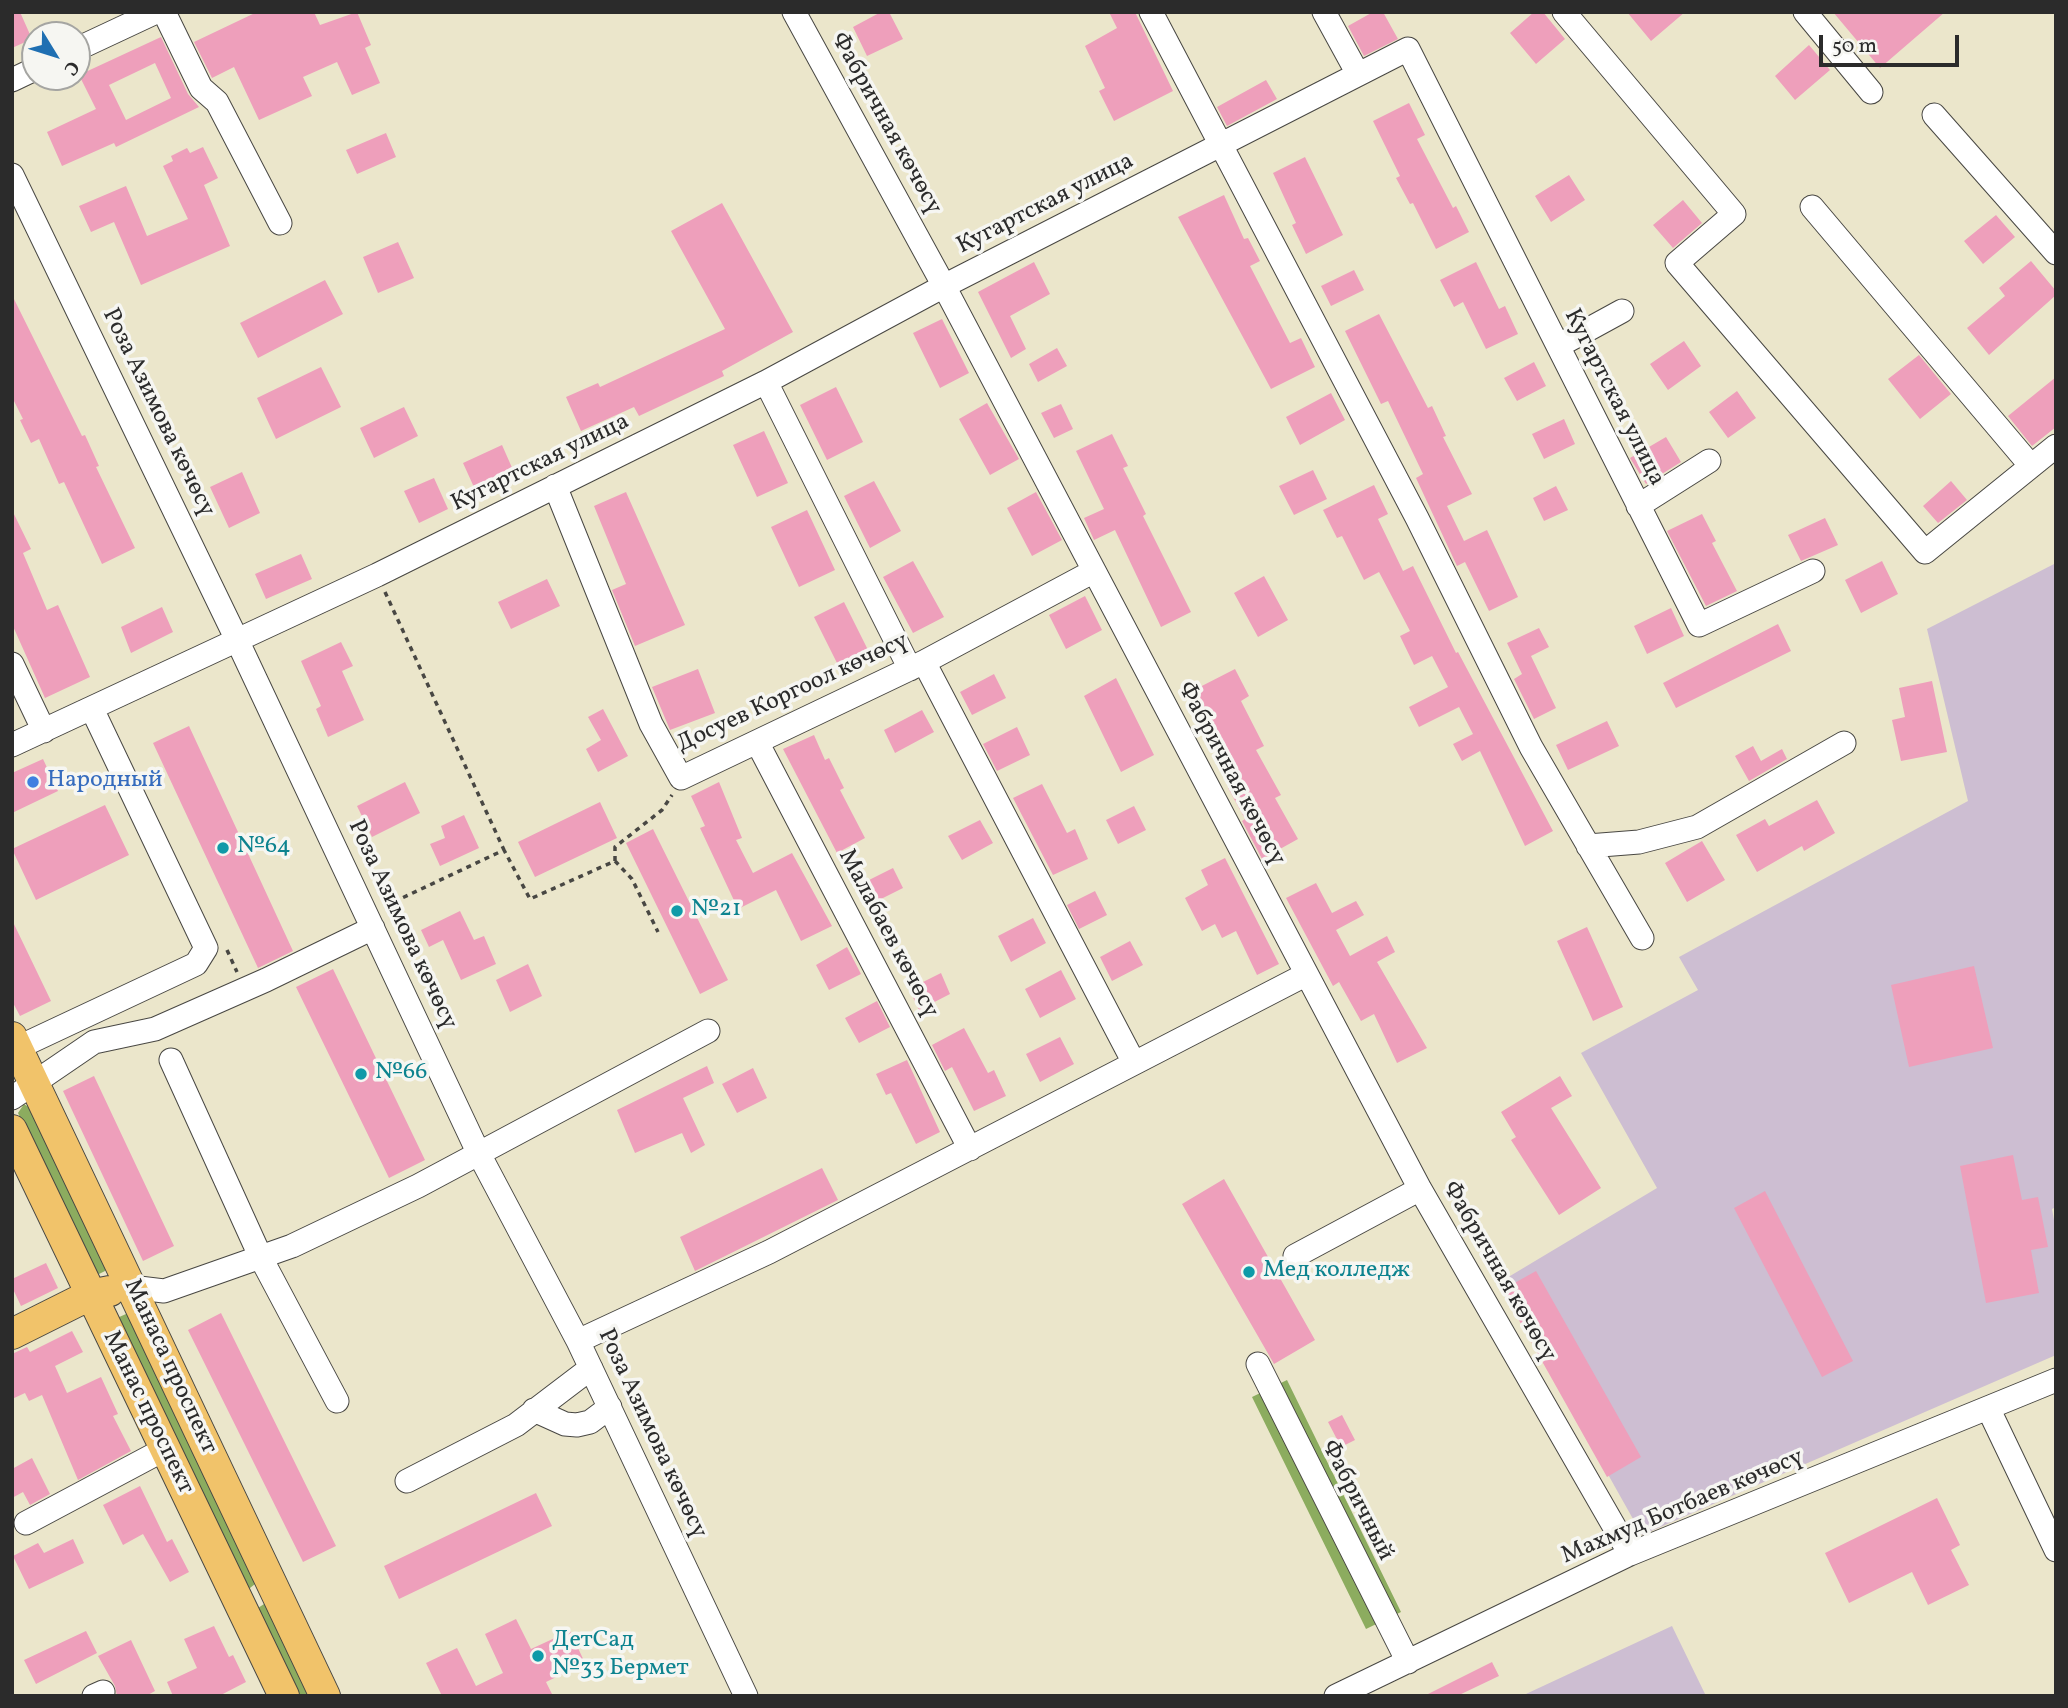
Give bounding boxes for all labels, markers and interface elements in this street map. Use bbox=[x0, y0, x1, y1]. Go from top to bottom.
north arrow bbox=[21, 21, 91, 91]
scale bar bbox=[1823, 21, 1963, 65]
street label: Фабричная көчөсү bbox=[823, 28, 947, 220]
text: 50 m bbox=[1832, 32, 1877, 61]
text: С bbox=[57, 55, 85, 81]
street label: Кугартская улица bbox=[953, 148, 1139, 262]
street label: Роза Азимова көчөсү bbox=[94, 304, 220, 522]
street label: Кугартская улица bbox=[1556, 305, 1670, 491]
street label: Кугартская улица bbox=[447, 408, 635, 520]
street label: Досуев Коргоол көчөсү bbox=[673, 628, 913, 760]
street label: Фабричная көчөсү bbox=[1170, 677, 1290, 871]
place label: Народный bbox=[47, 768, 163, 796]
marker: Народный bbox=[25, 774, 41, 790]
street label: Роза Азимова көчөсү bbox=[340, 816, 462, 1034]
place label: №64 bbox=[237, 834, 291, 862]
marker: №64 bbox=[215, 840, 231, 856]
street label: Малабаев көчөсү bbox=[830, 845, 944, 1023]
place label: №21 bbox=[691, 897, 741, 925]
marker: №21 bbox=[669, 903, 685, 919]
place label: №66 bbox=[375, 1060, 427, 1088]
marker: №66 bbox=[353, 1066, 369, 1082]
street label: Фабричная көчөсү bbox=[1435, 1177, 1561, 1367]
place label: Мед колледж bbox=[1263, 1258, 1410, 1286]
marker: Мед колледж bbox=[1241, 1264, 1257, 1280]
street label: Манаса проспект bbox=[116, 1275, 222, 1459]
street label: Роза Азимова көчөсү bbox=[590, 1325, 712, 1543]
street label: Манас проспект bbox=[95, 1327, 199, 1499]
street label: Фабричный bbox=[1313, 1436, 1399, 1566]
street label: Махмуд Ботбаев көчөсү bbox=[1558, 1444, 1808, 1572]
place label: ДетСад №33 Бермет bbox=[552, 1628, 689, 1684]
marker: ДетСад №33 Бермет bbox=[530, 1648, 546, 1664]

